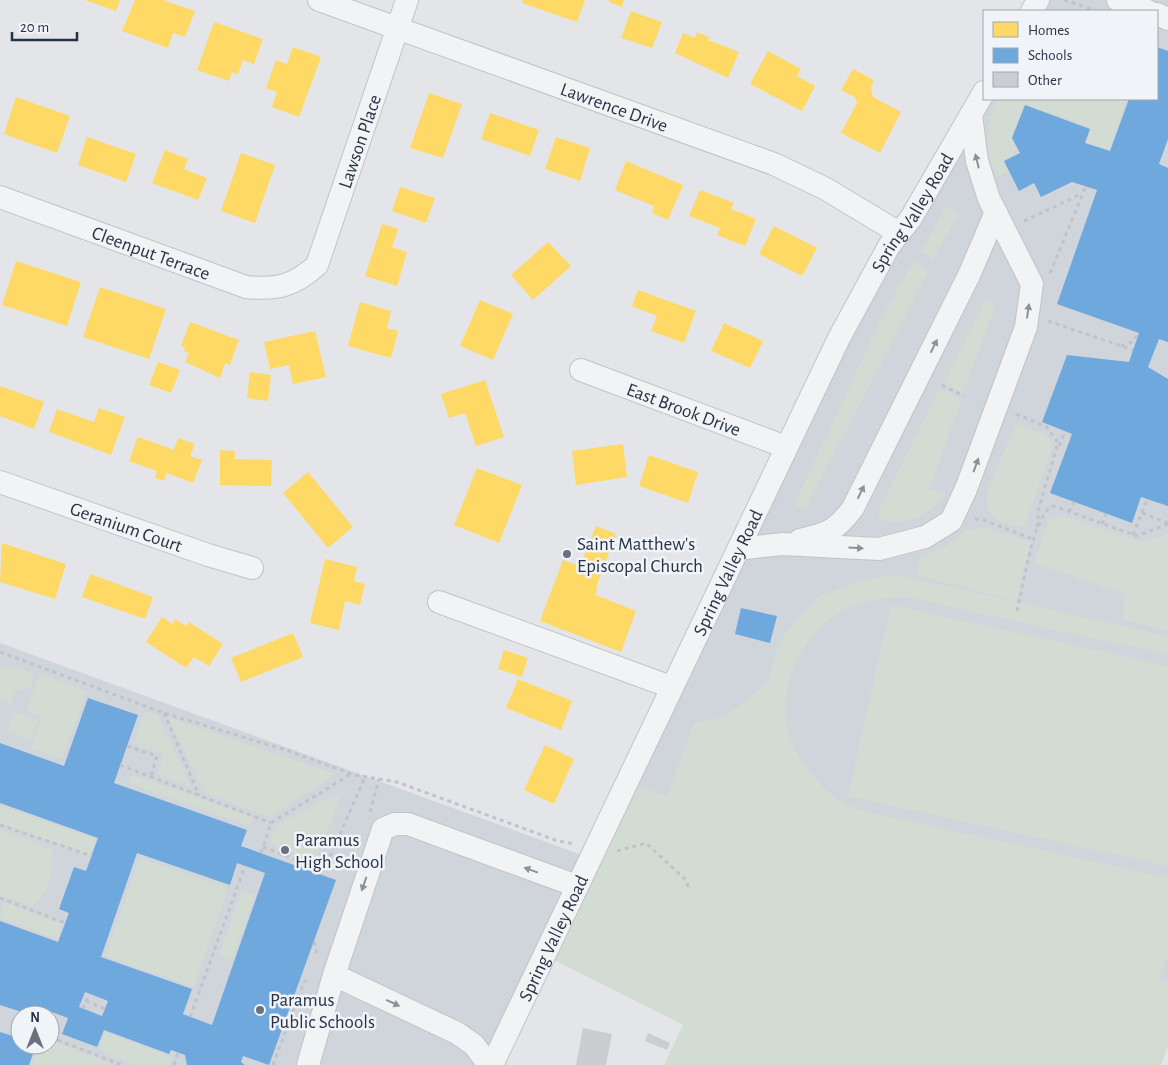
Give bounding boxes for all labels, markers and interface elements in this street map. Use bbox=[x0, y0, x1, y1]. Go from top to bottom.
scale bar bbox=[12, 10, 78, 42]
legend bbox=[983, 10, 1158, 100]
text: 20 m bbox=[20, 20, 49, 35]
text: Homes bbox=[1028, 23, 1070, 38]
text: Schools bbox=[1028, 48, 1072, 63]
text: Other bbox=[1028, 73, 1062, 88]
street label: Lawrence Drive bbox=[558, 80, 670, 136]
street label: Lawson Place bbox=[336, 92, 385, 191]
street label: Spring Valley Road bbox=[869, 150, 958, 276]
one-way arrow bbox=[973, 153, 981, 168]
street label: Cleenput Terrace bbox=[89, 223, 212, 284]
one-way arrow bbox=[1025, 303, 1033, 319]
one-way arrow bbox=[930, 339, 938, 353]
street label: East Brook Drive bbox=[624, 380, 743, 440]
one-way arrow bbox=[973, 457, 980, 472]
one-way arrow bbox=[857, 485, 865, 499]
street label: Geranium Court bbox=[68, 499, 184, 556]
street label: Spring Valley Road bbox=[690, 507, 767, 639]
place label: Saint Matthew's Episcopal Church bbox=[577, 535, 703, 576]
one-way arrow bbox=[848, 545, 864, 553]
marker: Saint Matthew's Episcopal Church bbox=[561, 548, 573, 560]
place label: Paramus High School bbox=[295, 831, 384, 872]
marker: Paramus High School bbox=[279, 844, 291, 856]
one-way arrow bbox=[524, 865, 538, 873]
street label: Spring Valley Road bbox=[516, 872, 592, 1004]
one-way arrow bbox=[360, 877, 368, 892]
place label: Paramus Public Schools bbox=[270, 991, 375, 1032]
one-way arrow bbox=[386, 999, 401, 1007]
marker: Paramus Public Schools bbox=[254, 1004, 266, 1016]
north arrow bbox=[10, 1005, 60, 1055]
text: N bbox=[30, 1011, 40, 1025]

